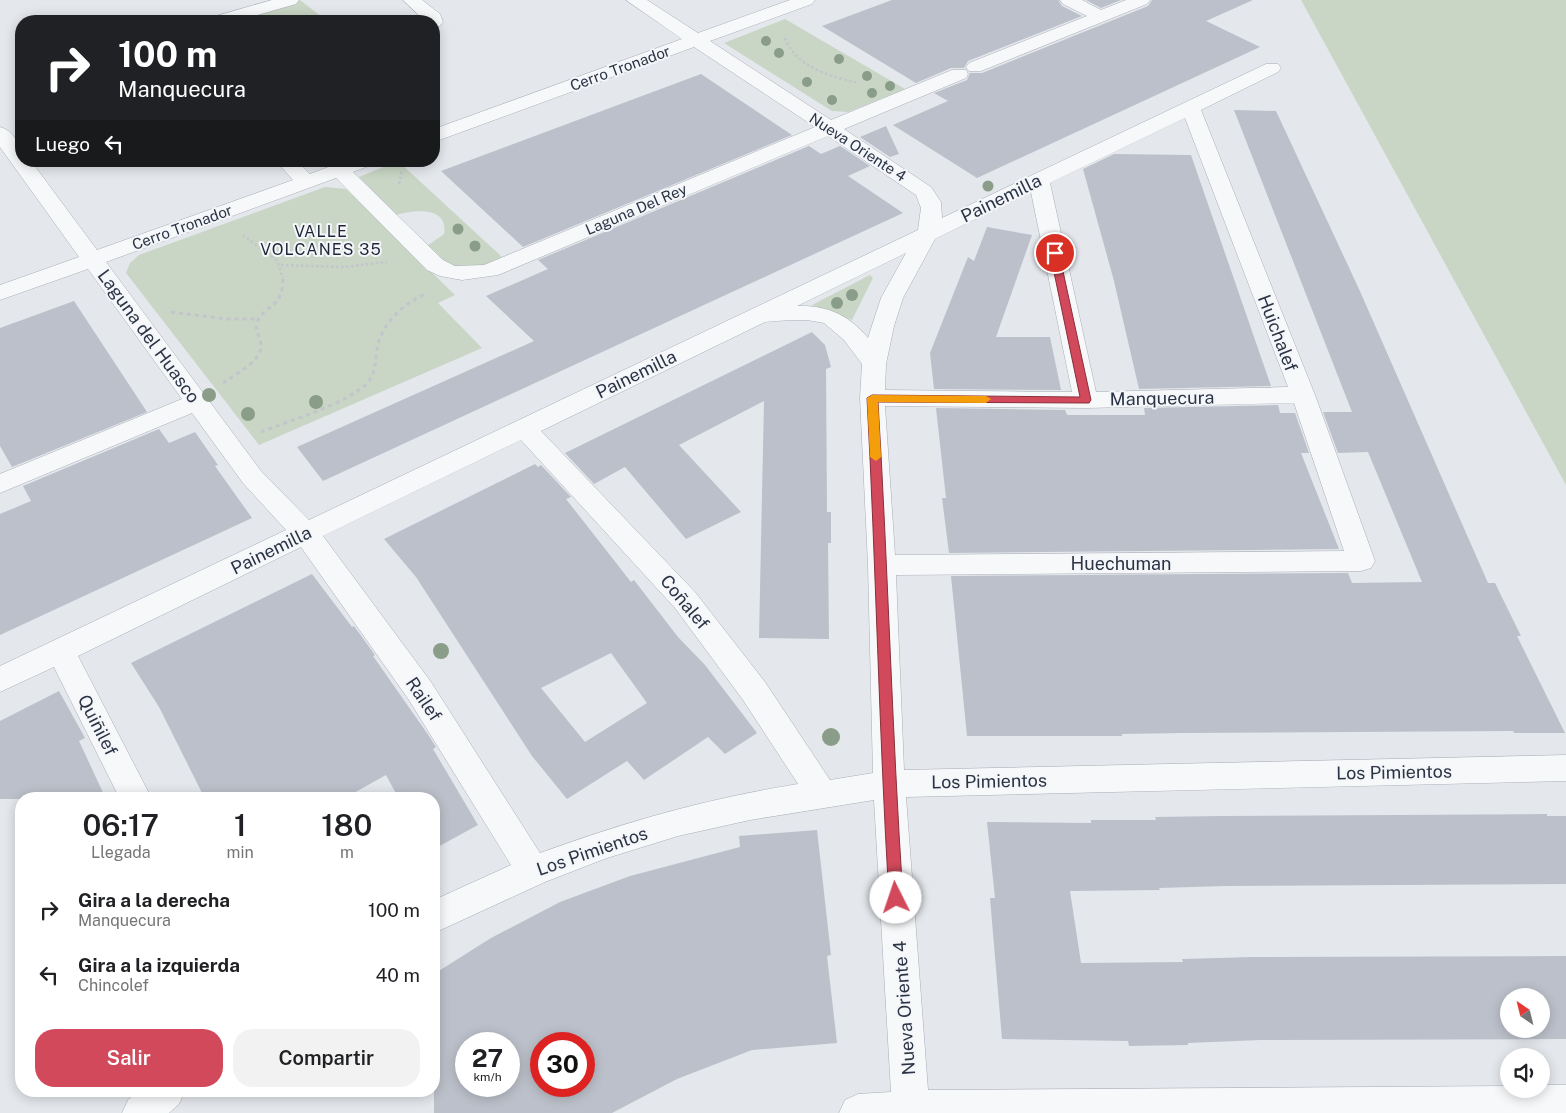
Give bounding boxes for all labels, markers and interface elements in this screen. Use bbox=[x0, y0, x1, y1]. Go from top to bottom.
text: 100 m bbox=[118, 34, 217, 75]
icon: right bbox=[35, 35, 100, 100]
street label: Cerro Tronador bbox=[568, 42, 673, 94]
text: Manquecura bbox=[118, 76, 246, 102]
street label: Nueva Oriente 4 bbox=[806, 109, 910, 185]
icon: left bbox=[100, 130, 128, 158]
text: Luego bbox=[35, 133, 90, 155]
street label: Painemilla bbox=[957, 169, 1045, 227]
street label: Laguna Del Rey bbox=[583, 180, 689, 238]
street label: Cerro Tronador bbox=[130, 201, 235, 253]
district label: VALLE VOLCANES 35 bbox=[260, 222, 382, 259]
pin bbox=[1034, 232, 1076, 274]
icon: arrive bbox=[1041, 239, 1069, 267]
street label: Laguna del Huasco bbox=[94, 265, 204, 407]
street label: Huichalef bbox=[1254, 292, 1302, 374]
street label: Painemilla bbox=[592, 345, 680, 403]
street label: Manquecura bbox=[1110, 387, 1214, 409]
street label: Painemilla bbox=[227, 521, 315, 579]
street label: Huechuman bbox=[1071, 553, 1171, 574]
street label: Coñalef bbox=[656, 570, 714, 634]
street label: Railef bbox=[402, 673, 446, 725]
street label: Quiñilef bbox=[74, 691, 122, 759]
street label: Los Pimientos bbox=[1336, 760, 1452, 784]
street label: Los Pimientos bbox=[931, 769, 1047, 793]
text: 06:17 bbox=[83, 807, 159, 843]
text: 1 bbox=[234, 807, 246, 843]
text: 180 bbox=[321, 807, 372, 843]
street label: Los Pimientos bbox=[534, 822, 650, 880]
text: Llegada bbox=[91, 843, 151, 862]
text: min bbox=[227, 843, 254, 862]
text: m bbox=[340, 843, 354, 862]
position arrow bbox=[869, 871, 921, 923]
text: Gira a la derecha bbox=[78, 889, 230, 911]
icon: right bbox=[35, 896, 63, 924]
text: 100 m bbox=[368, 899, 420, 921]
text: Manquecura bbox=[78, 911, 171, 930]
street label: Nueva Oriente 4 bbox=[889, 940, 919, 1076]
text: Gira a la izquierda bbox=[78, 954, 240, 976]
icon: left bbox=[35, 961, 63, 989]
text: 40 m bbox=[375, 964, 420, 986]
text: Chincolef bbox=[78, 976, 149, 995]
north arrow bbox=[1500, 988, 1550, 1038]
map controls bbox=[1500, 988, 1550, 1098]
button: Salir bbox=[35, 1029, 223, 1087]
button: Compartir bbox=[233, 1029, 420, 1087]
speed limit sign: 30 bbox=[530, 1032, 595, 1097]
text: 27 bbox=[472, 1043, 503, 1073]
button: sound bbox=[1500, 1048, 1550, 1098]
text: km/h bbox=[473, 1070, 502, 1084]

